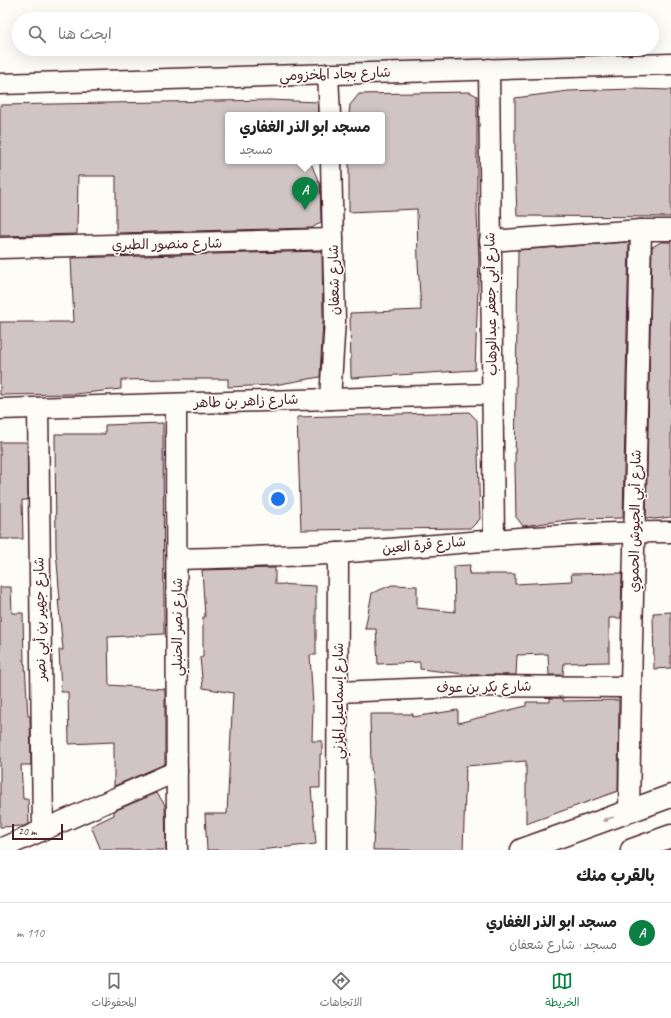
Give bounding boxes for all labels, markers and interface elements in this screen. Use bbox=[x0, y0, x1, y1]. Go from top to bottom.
search box bbox=[12, 12, 659, 56]
icon: search bbox=[26, 23, 48, 45]
text: ابحث هنا bbox=[58, 25, 112, 44]
street label: شارع بجاد المخزومي bbox=[279, 64, 391, 88]
popup bbox=[225, 112, 385, 164]
text: مسجد ابو الذر الغفاري bbox=[240, 118, 371, 137]
text: مسجد bbox=[240, 142, 273, 158]
pin: A bbox=[292, 177, 318, 210]
street label: شارع أبي جعفر عبدالوهاب bbox=[481, 232, 505, 376]
street label: شارع منصور الطبري bbox=[111, 235, 223, 255]
street label: شارع شعفان bbox=[325, 244, 344, 316]
street label: شارع زاهر بن طاهر bbox=[192, 391, 299, 412]
street label: شارع أبي الجيوش الحموي bbox=[625, 449, 649, 593]
your location bbox=[268, 489, 288, 509]
street label: شارع قرة العين bbox=[381, 533, 467, 558]
street label: شارع جهير بن أبي نصر bbox=[30, 557, 54, 682]
street label: شارع نصر الحنبلي bbox=[169, 578, 190, 676]
street label: شارع إسماعيل المزني bbox=[330, 643, 351, 759]
street label: شارع بكر بن عوف bbox=[436, 678, 532, 697]
one-way arrow bbox=[602, 816, 614, 822]
scale bar bbox=[12, 822, 63, 841]
text: 20 m bbox=[18, 824, 37, 838]
text: بالقرب منك bbox=[576, 865, 655, 886]
text: مسجد ابو الذر الغفاري bbox=[486, 913, 617, 932]
text: 110 m bbox=[16, 925, 44, 941]
text: A bbox=[639, 925, 645, 941]
text: مسجد · شارع شعفان bbox=[509, 937, 617, 953]
tab: المحفوظات bbox=[92, 970, 137, 1012]
tab: الاتجاهات bbox=[320, 970, 362, 1012]
tab: الخريطة bbox=[545, 970, 580, 1012]

